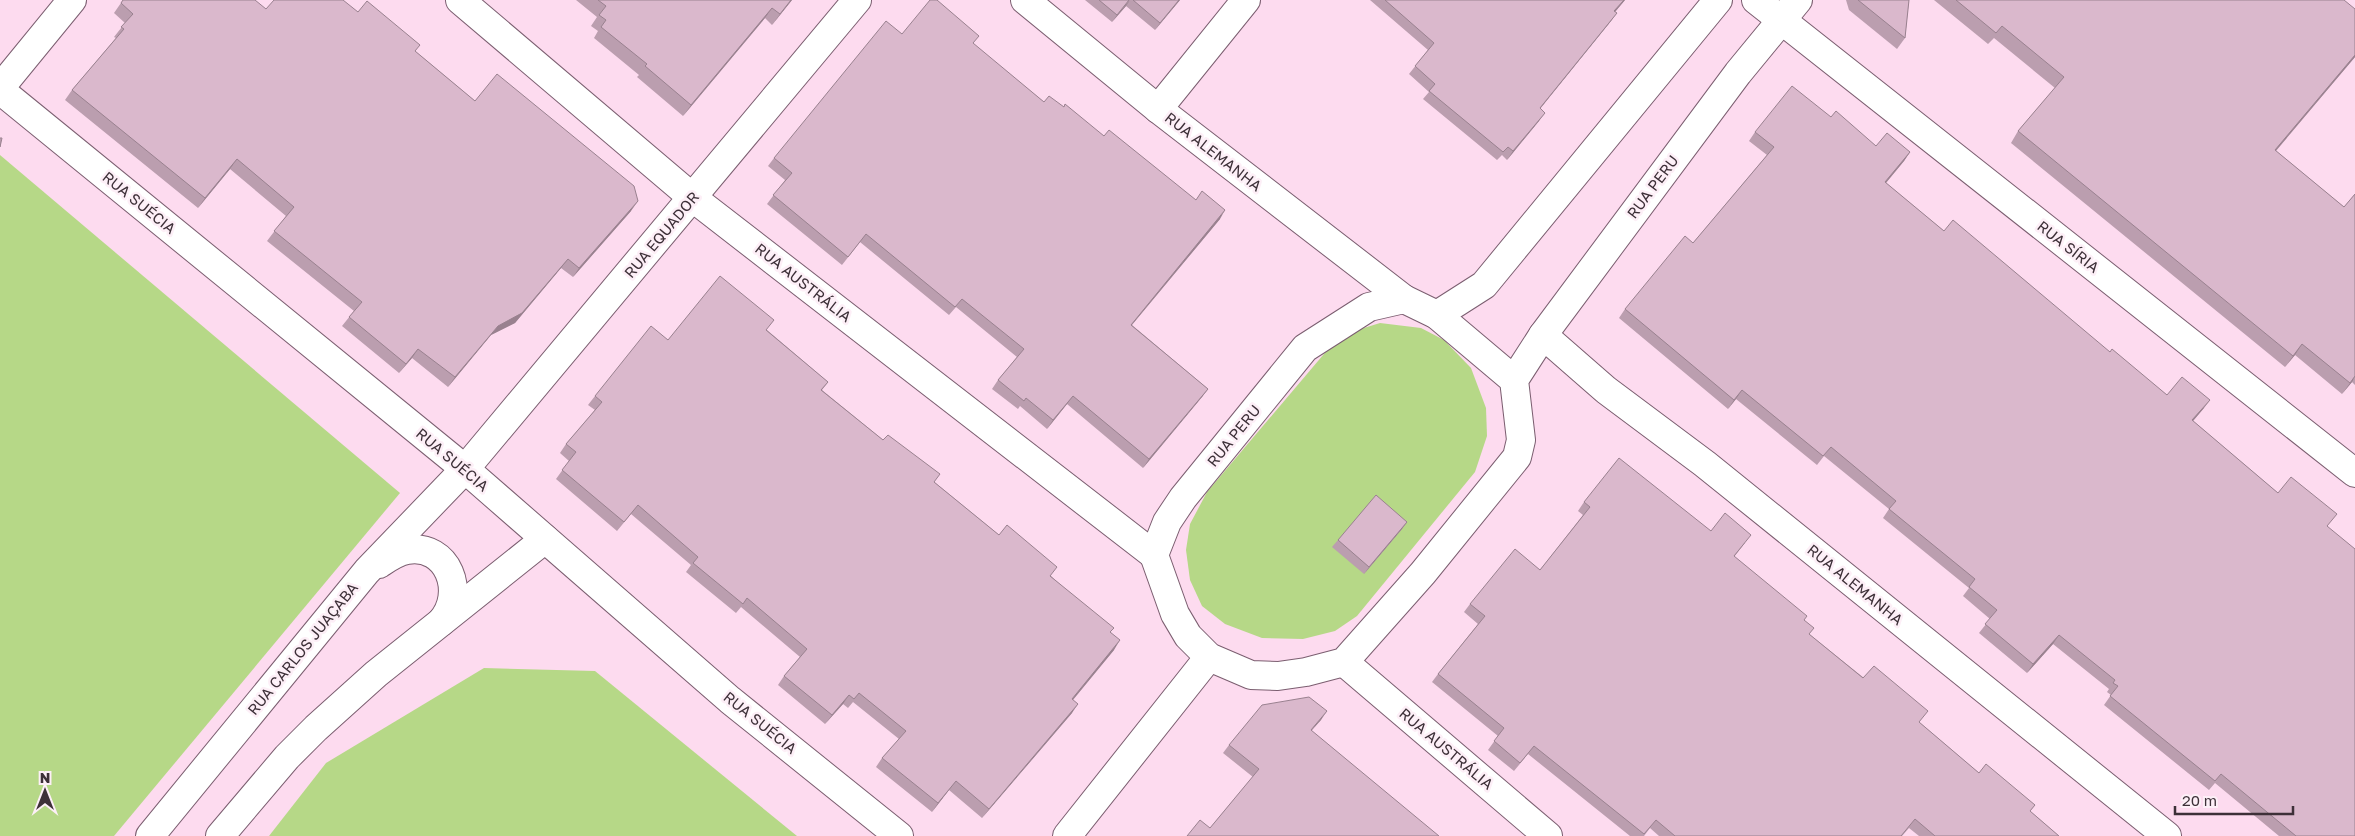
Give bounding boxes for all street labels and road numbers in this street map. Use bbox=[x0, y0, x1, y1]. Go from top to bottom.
street label: RUA ALEMANHA bbox=[1162, 108, 1266, 195]
street label: RUA PERU bbox=[1623, 151, 1682, 221]
street label: RUA SUÉCIA bbox=[99, 167, 180, 237]
street label: RUA EQUADOR bbox=[620, 188, 702, 281]
street label: RUA SÍRIA bbox=[2034, 216, 2103, 276]
street label: RUA AUSTRÁLIA bbox=[752, 239, 855, 325]
street label: RUA PERU bbox=[1203, 401, 1264, 470]
street label: RUA SUÉCIA bbox=[413, 424, 492, 495]
street label: RUA ALEMANHA bbox=[1804, 540, 1907, 628]
street label: RUA CARLOS JUAÇABA bbox=[243, 579, 361, 718]
street label: RUA SUÉCIA bbox=[720, 687, 801, 757]
street label: RUA AUSTRÁLIA bbox=[1396, 704, 1497, 793]

